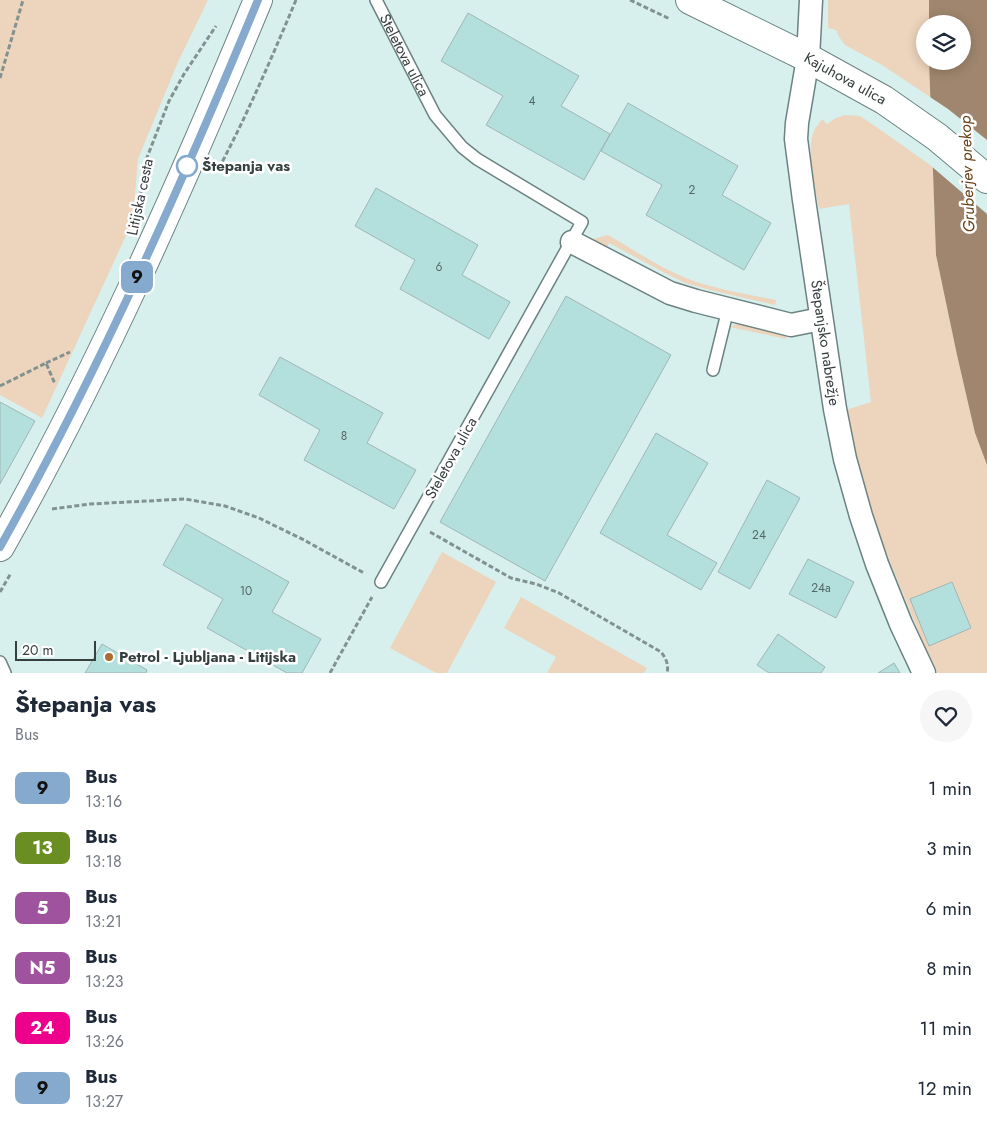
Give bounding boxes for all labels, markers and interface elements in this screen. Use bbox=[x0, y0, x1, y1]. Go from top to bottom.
street label: Steletova ulica bbox=[374, 10, 435, 100]
map controls bbox=[916, 15, 971, 70]
button: layers bbox=[916, 15, 971, 70]
street label: Kajuhova ulica bbox=[800, 47, 890, 110]
house number: 4 bbox=[529, 92, 536, 110]
water label: Gruberjev prekop bbox=[953, 115, 981, 233]
marker: Štepanja vas bbox=[176, 155, 198, 177]
place label: Štepanja vas bbox=[202, 155, 290, 177]
street label: Litijska cesta bbox=[121, 157, 159, 237]
house number: 2 bbox=[689, 181, 696, 199]
house number: 6 bbox=[436, 258, 443, 276]
line badge: 9 bbox=[121, 261, 153, 293]
text: 9 bbox=[131, 264, 143, 290]
street label: Štepanjsko nabrežje bbox=[805, 279, 845, 408]
street label: Steletova ulica bbox=[420, 413, 482, 503]
house number: 8 bbox=[341, 427, 347, 445]
house number: 24 bbox=[752, 526, 766, 544]
house number: 24a bbox=[811, 579, 831, 597]
house number: 10 bbox=[240, 582, 252, 600]
scale bar bbox=[15, 638, 96, 661]
text: 20 m bbox=[22, 640, 54, 660]
place label: Petrol - Ljubljana - Litijska bbox=[119, 646, 296, 668]
marker: Petrol - Ljubljana - Litijska bbox=[103, 651, 115, 663]
text: Štepanja vas bbox=[15, 686, 156, 721]
button: heart bbox=[920, 690, 972, 742]
text: Bus bbox=[15, 723, 39, 746]
text: Bus bbox=[85, 763, 117, 790]
text: 9 bbox=[36, 775, 49, 801]
text: 1 min bbox=[928, 775, 972, 802]
text: 13:16 bbox=[85, 790, 122, 813]
text: Bus bbox=[85, 823, 117, 850]
text: 13 bbox=[32, 835, 53, 861]
text: 3 min bbox=[926, 835, 972, 862]
text: 13:18 bbox=[85, 850, 122, 873]
text: Bus bbox=[85, 883, 117, 910]
text: 5 bbox=[37, 895, 48, 921]
text: 6 min bbox=[926, 895, 972, 922]
text: 13:21 bbox=[85, 910, 122, 933]
text: Bus bbox=[85, 943, 117, 970]
text: N5 bbox=[30, 955, 55, 981]
text: 8 min bbox=[926, 955, 972, 982]
text: 13:23 bbox=[85, 970, 124, 993]
text: Bus bbox=[85, 1003, 117, 1030]
text: 24 bbox=[30, 1015, 55, 1041]
text: 11 min bbox=[919, 1015, 972, 1042]
text: 13:26 bbox=[85, 1030, 124, 1053]
text: Bus bbox=[85, 1063, 117, 1090]
text: 9 bbox=[36, 1075, 49, 1101]
text: 12 min bbox=[917, 1075, 972, 1102]
text: 13:27 bbox=[85, 1090, 123, 1113]

